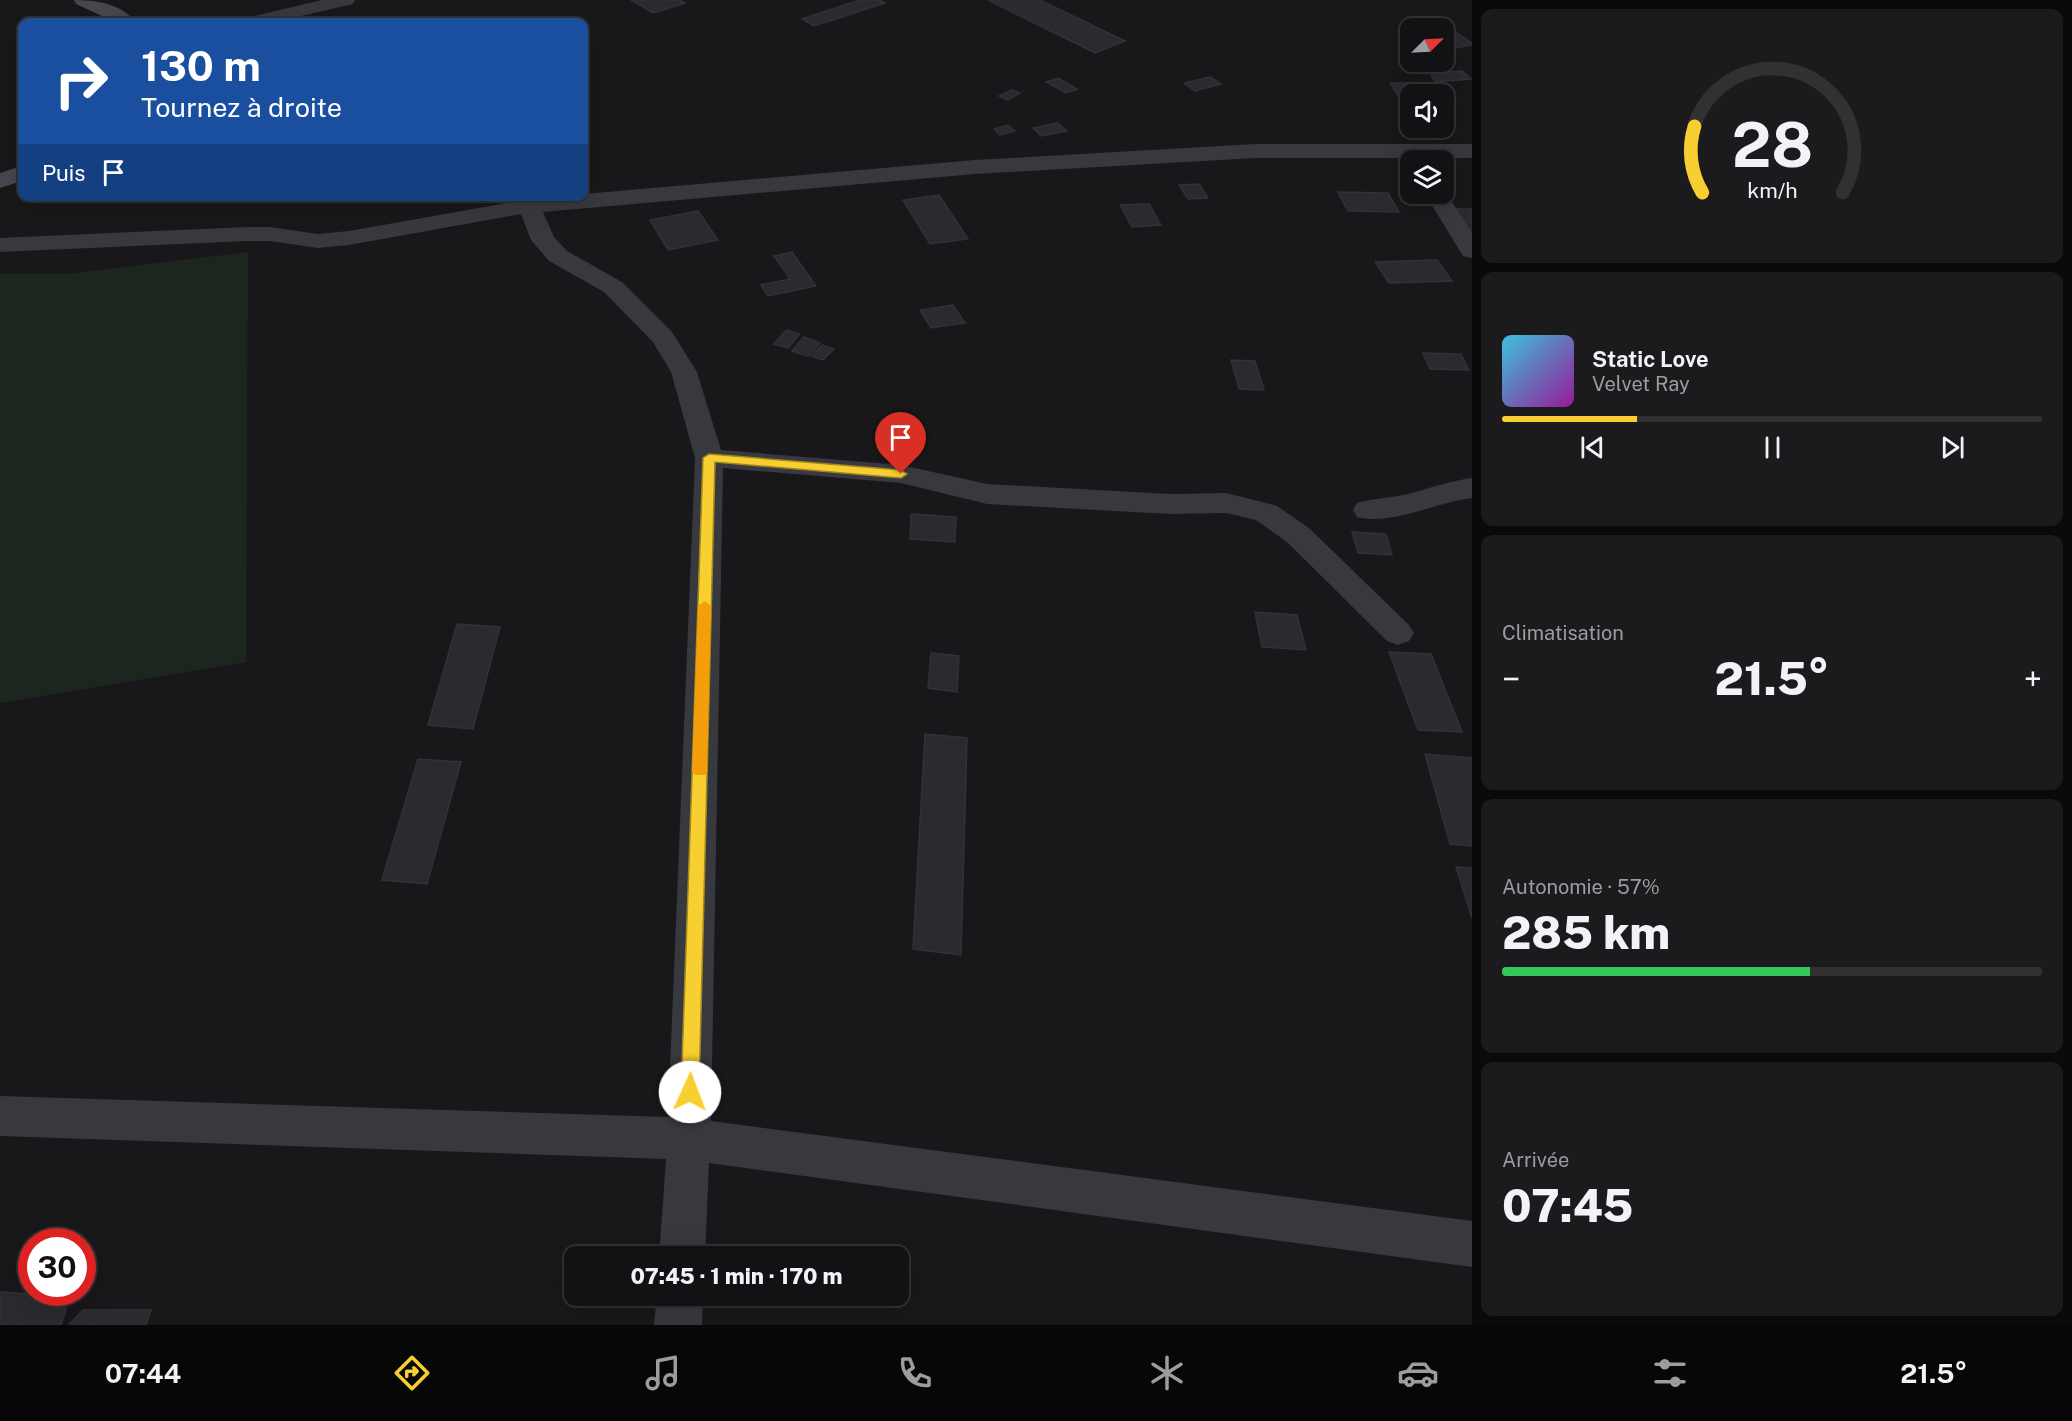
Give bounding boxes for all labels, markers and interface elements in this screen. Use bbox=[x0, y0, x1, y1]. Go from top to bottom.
north arrow bbox=[1400, 18, 1454, 72]
map controls bbox=[1400, 18, 1454, 204]
text: 130 m bbox=[141, 41, 261, 90]
icon: right bbox=[42, 42, 120, 120]
button: sound bbox=[1400, 84, 1454, 138]
text: Tournez à droite bbox=[141, 91, 342, 123]
text: 28 bbox=[1731, 108, 1813, 181]
button: layers bbox=[1400, 150, 1454, 204]
icon: arrive bbox=[97, 156, 130, 189]
text: Puis bbox=[42, 160, 85, 186]
text: km/h bbox=[1747, 178, 1797, 203]
text: Static Love bbox=[1592, 346, 1709, 372]
text: Velvet Ray bbox=[1592, 372, 1690, 396]
pin bbox=[875, 412, 926, 474]
icon: arrive bbox=[884, 421, 917, 454]
icon: previous bbox=[1576, 431, 1609, 464]
icon: pause bbox=[1756, 431, 1789, 464]
icon: next bbox=[1936, 431, 1969, 464]
text: Climatisation bbox=[1502, 621, 1624, 645]
text: 21.5° bbox=[1715, 652, 1829, 705]
text: − bbox=[1502, 660, 1520, 698]
text: + bbox=[2024, 660, 2042, 698]
text: Autonomie · 57% bbox=[1502, 875, 1660, 899]
text: 285 km bbox=[1502, 906, 1670, 959]
position arrow bbox=[658, 1060, 722, 1124]
text: Arrivée bbox=[1502, 1148, 1569, 1172]
text: 07:45 bbox=[1502, 1179, 1633, 1232]
speed limit sign: 30 bbox=[18, 1228, 96, 1306]
text: 07:45 · 1 min · 170 m bbox=[631, 1263, 842, 1289]
icon: directions bbox=[391, 1352, 433, 1394]
icon: music bbox=[642, 1352, 684, 1394]
icon: phone bbox=[894, 1352, 936, 1394]
icon: climate bbox=[1146, 1352, 1188, 1394]
icon: car bbox=[1397, 1352, 1439, 1394]
icon: filters bbox=[1649, 1352, 1691, 1394]
text: 07:44 bbox=[105, 1357, 181, 1389]
text: 21.5° bbox=[1900, 1357, 1967, 1389]

